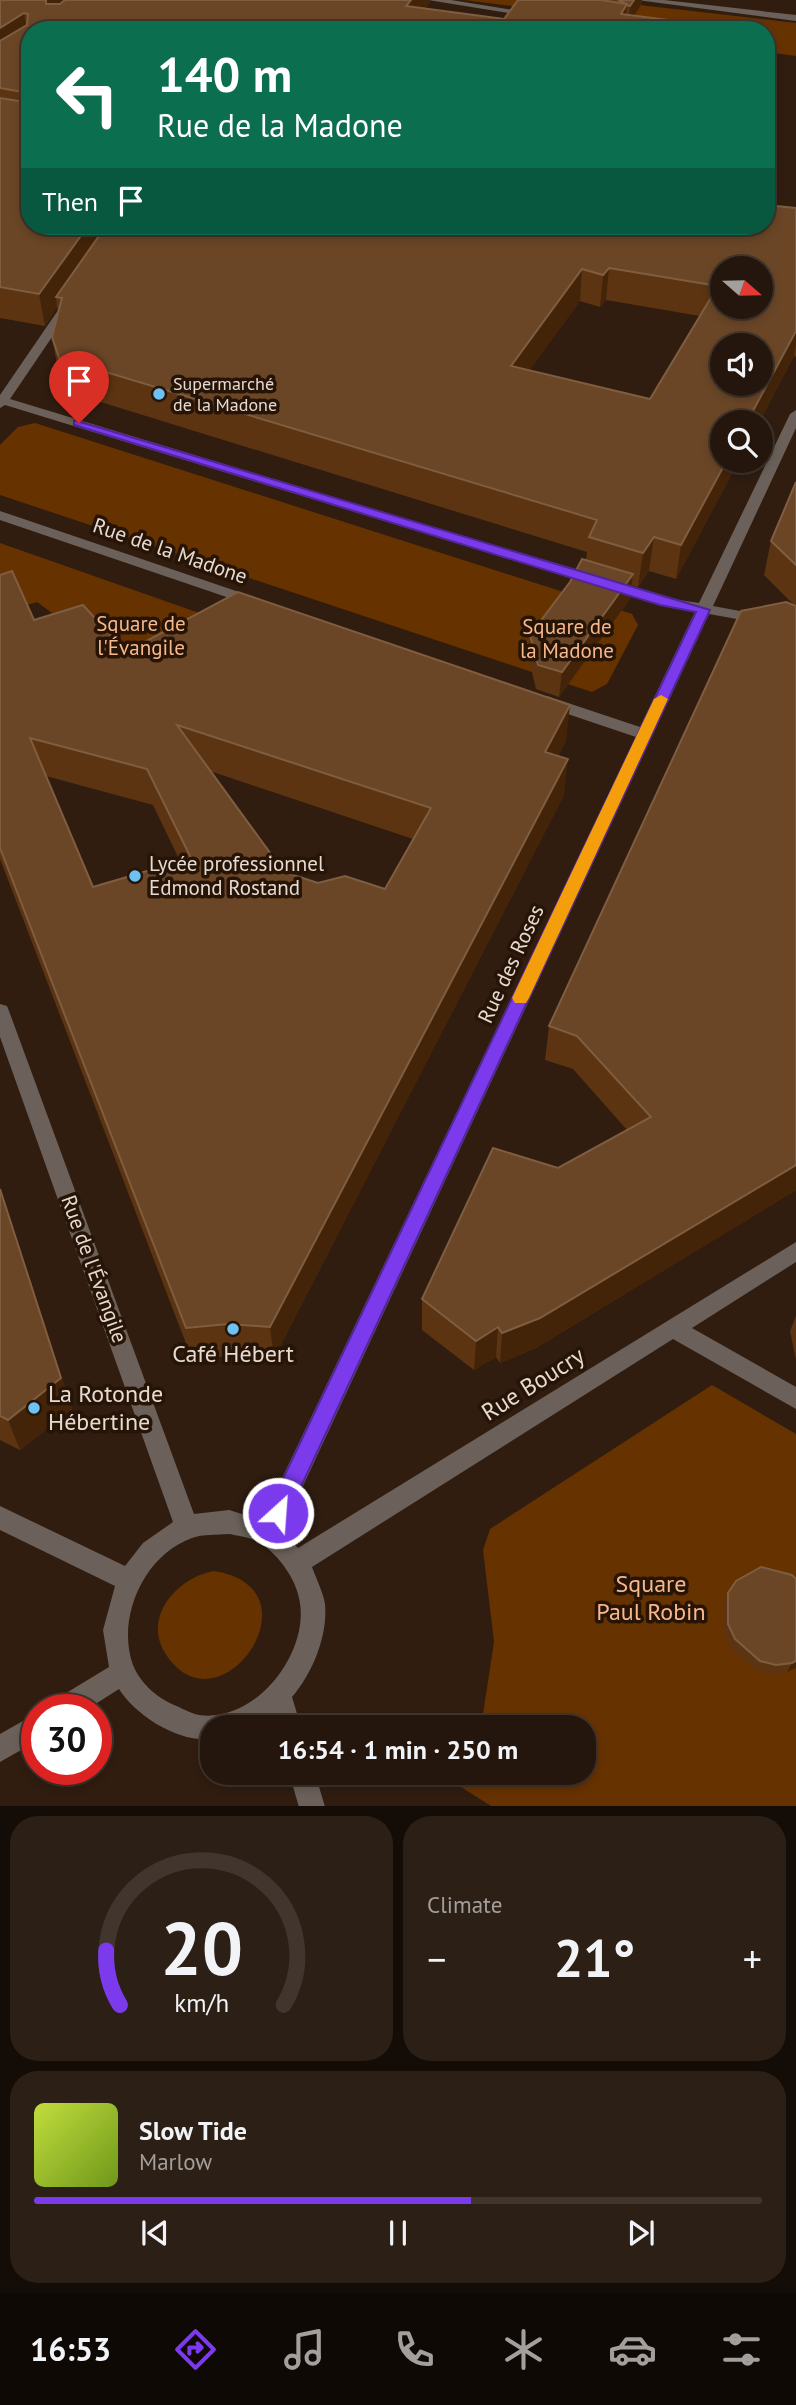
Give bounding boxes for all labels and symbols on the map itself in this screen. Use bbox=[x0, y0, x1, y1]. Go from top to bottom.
north arrow bbox=[710, 256, 774, 318]
pin bbox=[49, 351, 109, 423]
place label: Supermarché de la Madone bbox=[173, 372, 277, 416]
marker: Supermarché de la Madone bbox=[151, 386, 167, 402]
street label: Rue de la Madone bbox=[89, 511, 251, 590]
park label: Square de l'Évangile bbox=[96, 610, 186, 661]
park label: Square de la Madone bbox=[520, 613, 614, 664]
place label: Lycée professionnel Edmond Rostand bbox=[149, 850, 324, 901]
marker: Lycée professionnel Edmond Rostand bbox=[127, 868, 143, 884]
street label: Rue des Roses bbox=[471, 900, 550, 1027]
street label: Rue de l'Évangile bbox=[55, 1191, 134, 1346]
marker: Café Hébert bbox=[225, 1321, 241, 1337]
place label: Café Hébert bbox=[172, 1338, 294, 1369]
street label: Rue Boucry bbox=[476, 1340, 590, 1427]
place label: La Rotonde Hébertine bbox=[48, 1378, 163, 1437]
marker: La Rotonde Hébertine bbox=[26, 1400, 42, 1416]
position arrow bbox=[241, 1476, 315, 1550]
park label: Square Paul Robin bbox=[596, 1568, 706, 1627]
speed limit sign: 30 bbox=[21, 1694, 112, 1785]

